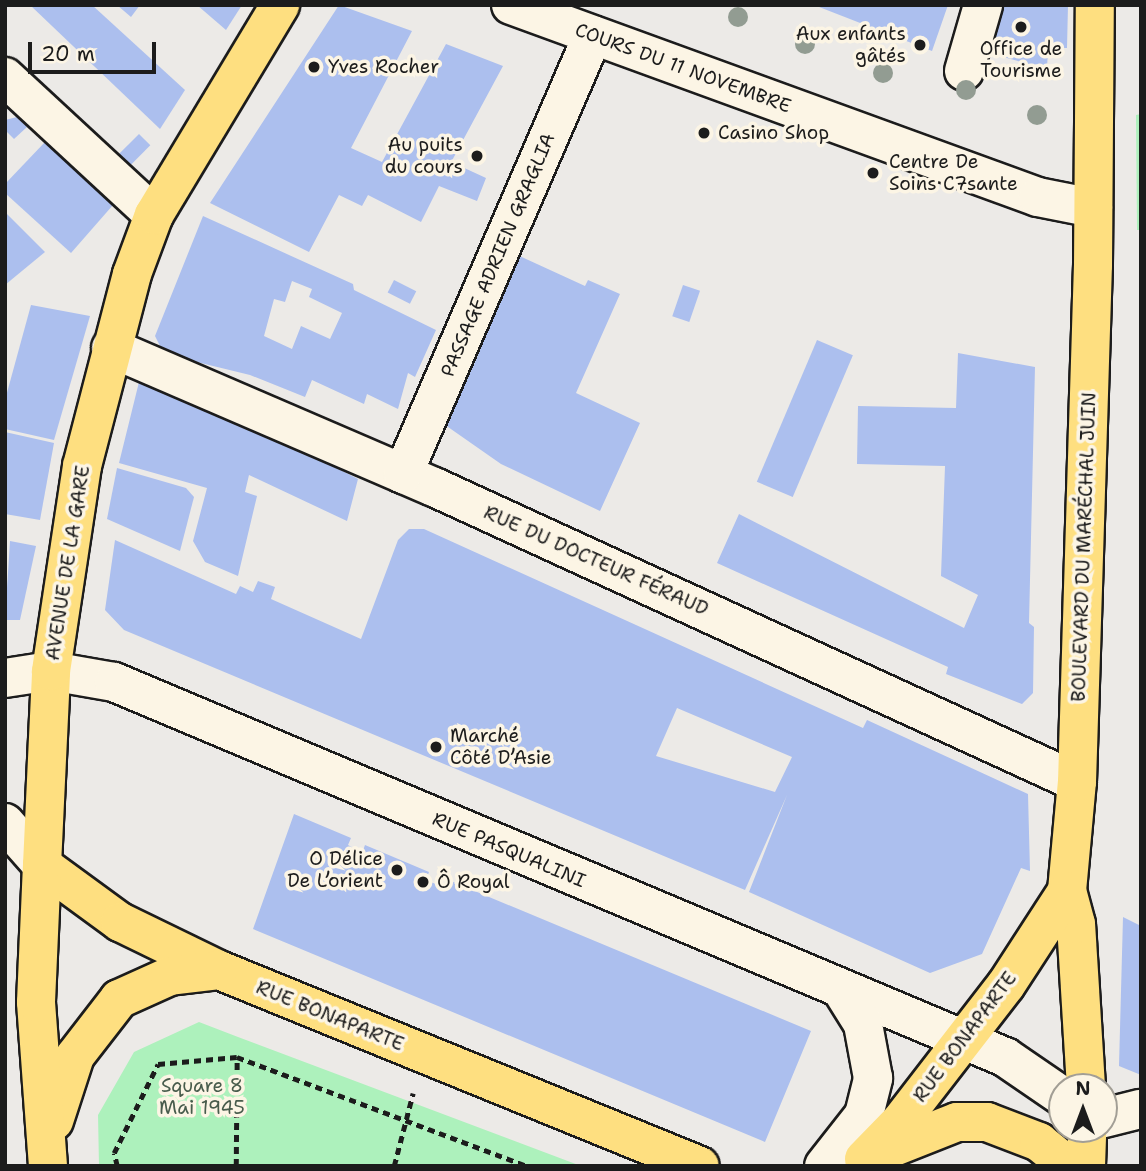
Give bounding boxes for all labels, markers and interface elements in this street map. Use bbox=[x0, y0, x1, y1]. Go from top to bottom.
street label: COURS DU 11 NOVEMBRE bbox=[572, 18, 794, 118]
marker: Office de Tourisme bbox=[1013, 19, 1029, 35]
place label: Aux enfants gâtés bbox=[796, 23, 906, 67]
scale bar bbox=[32, 28, 159, 72]
marker: Aux enfants gâtés bbox=[912, 37, 928, 53]
place label: Office de Tourisme bbox=[980, 38, 1062, 82]
text: 20 m bbox=[41, 40, 95, 68]
place label: Yves Rocher bbox=[328, 56, 439, 78]
marker: Yves Rocher bbox=[306, 59, 322, 75]
place label: Casino Shop bbox=[718, 122, 829, 144]
marker: Casino Shop bbox=[696, 125, 712, 141]
street label: PASSAGE ADRIEN GRAGLIA bbox=[436, 130, 560, 380]
place label: Au puits du cours bbox=[385, 134, 463, 178]
marker: Au puits du cours bbox=[469, 148, 485, 164]
place label: Centre De Soins C7sante bbox=[889, 151, 1018, 195]
marker: Centre De Soins C7sante bbox=[863, 163, 883, 183]
street label: BOULEVARD DU MARÉCHAL JUIN bbox=[1067, 392, 1101, 702]
street label: AVENUE DE LA GARE bbox=[41, 464, 95, 662]
street label: RUE DU DOCTEUR FÉRAUD bbox=[480, 501, 712, 621]
place label: Marché Côté D’Asie bbox=[450, 725, 552, 769]
marker: Marché Côté D’Asie bbox=[428, 739, 444, 755]
street label: RUE PASQUALINI bbox=[429, 807, 589, 893]
place label: O Délice De L’orient bbox=[287, 848, 383, 892]
marker: O Délice De L’orient bbox=[389, 862, 405, 878]
place label: Ô Royal bbox=[437, 871, 509, 893]
marker: Ô Royal bbox=[415, 874, 431, 890]
street label: RUE BONAPARTE bbox=[909, 967, 1021, 1107]
street label: RUE BONAPARTE bbox=[253, 976, 407, 1056]
north arrow bbox=[1048, 1073, 1118, 1143]
park label: Square 8 Mai 1945 bbox=[159, 1075, 245, 1119]
text: N bbox=[1075, 1076, 1091, 1101]

